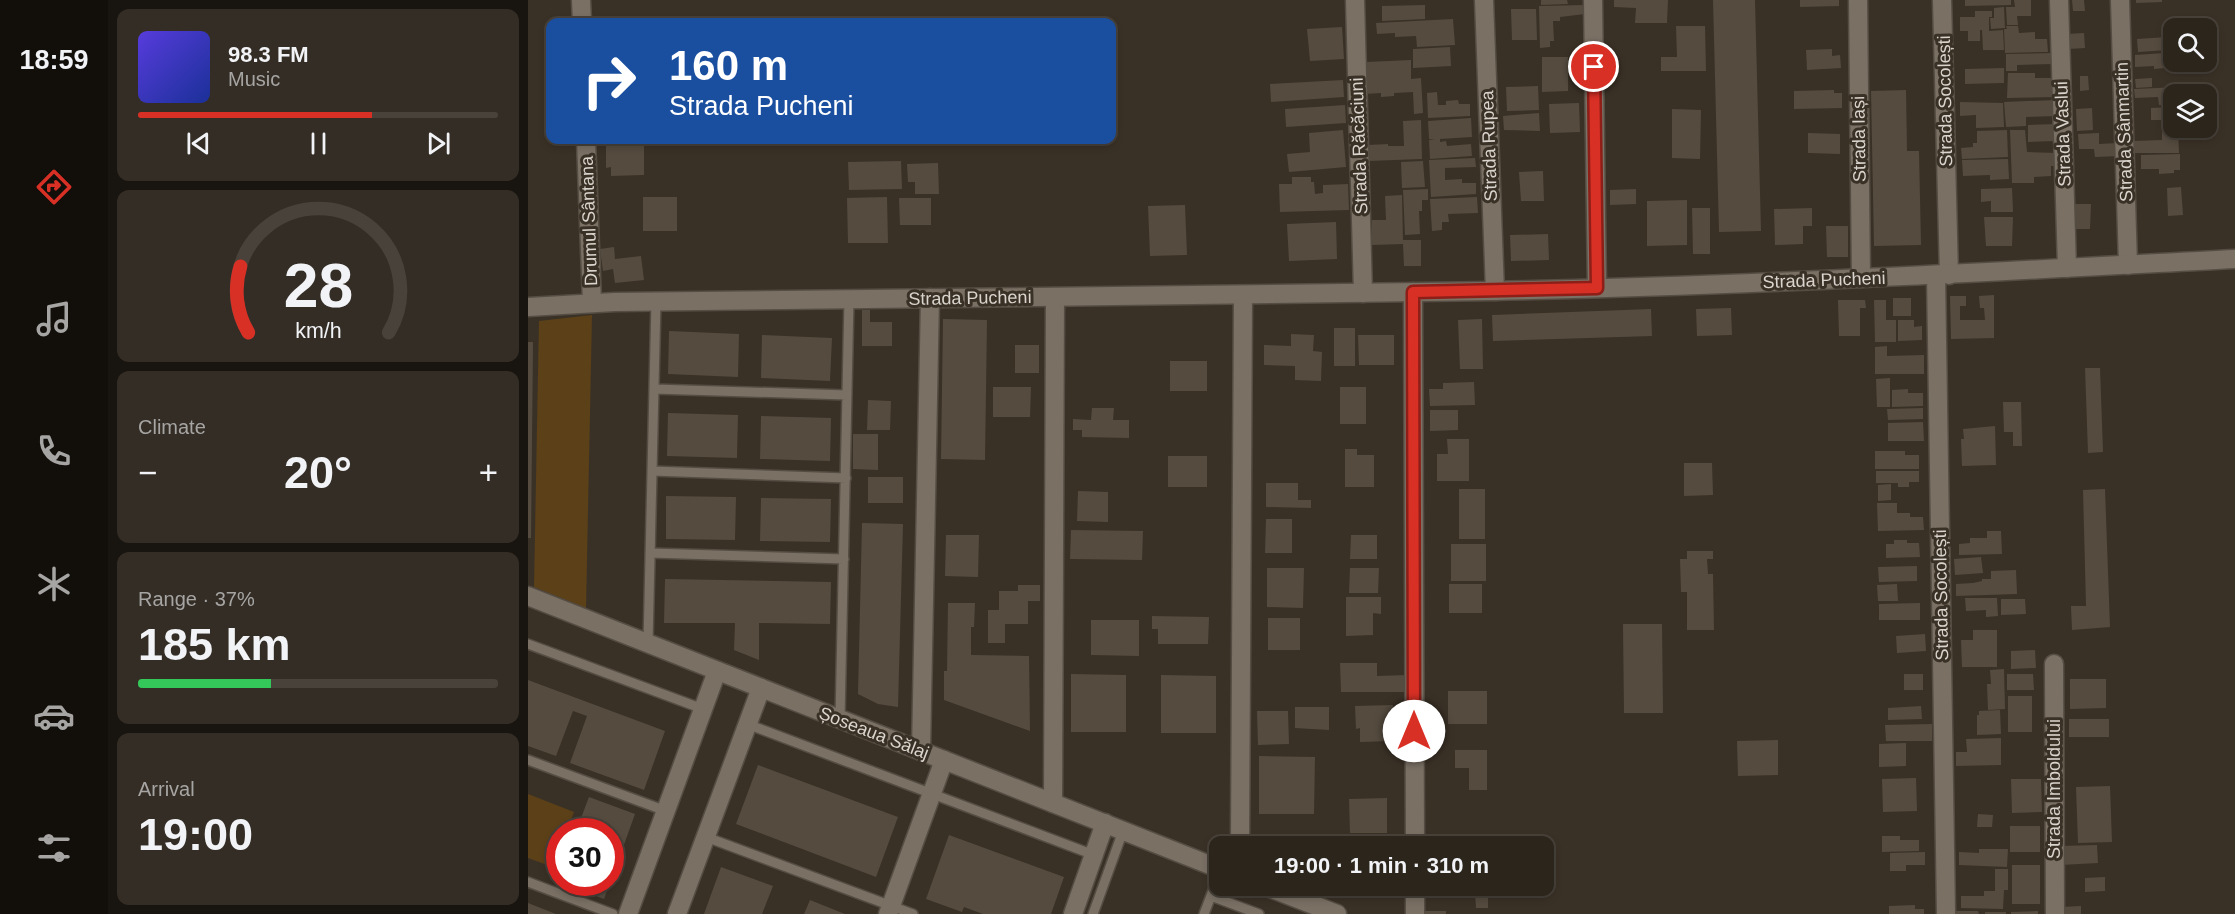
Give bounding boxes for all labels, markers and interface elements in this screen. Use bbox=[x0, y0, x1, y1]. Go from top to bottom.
map controls bbox=[2163, 18, 2217, 138]
button: search bbox=[2163, 18, 2217, 72]
street label: Strada Socolești bbox=[1934, 35, 1956, 167]
pin bbox=[1568, 41, 1619, 92]
text: 98.3 FM bbox=[228, 42, 309, 67]
icon: right bbox=[570, 42, 648, 120]
text: 160 m bbox=[669, 42, 788, 89]
text: 18:59 bbox=[19, 45, 89, 75]
icon: arrive bbox=[1577, 50, 1610, 83]
street label: Strada Sânmartin bbox=[2112, 62, 2136, 202]
text: Music bbox=[228, 68, 280, 90]
street label: Strada Răcăciuni bbox=[1347, 77, 1371, 215]
street label: Strada Vaslui bbox=[2051, 81, 2075, 187]
button: layers bbox=[2163, 84, 2217, 138]
street label: Strada Rupea bbox=[1477, 89, 1501, 202]
text: Strada Pucheni bbox=[669, 91, 854, 121]
street label: Strada Iași bbox=[1848, 96, 1870, 182]
icon: previous bbox=[182, 127, 215, 160]
icon: pause bbox=[302, 127, 335, 160]
icon: next bbox=[422, 127, 455, 160]
street label: Drumul Sântana bbox=[577, 155, 601, 286]
icon: directions bbox=[33, 166, 75, 208]
text: 28 bbox=[283, 251, 353, 320]
street label: Strada Pucheni bbox=[1762, 268, 1886, 292]
street label: Strada Pucheni bbox=[908, 287, 1032, 309]
icon: music bbox=[33, 298, 75, 340]
text: km/h bbox=[295, 319, 341, 343]
text: Climate bbox=[138, 416, 206, 438]
icon: phone bbox=[33, 430, 75, 472]
text: 20° bbox=[284, 447, 352, 498]
text: − bbox=[138, 454, 157, 491]
text: + bbox=[479, 454, 498, 491]
street label: Strada Socolești bbox=[1930, 529, 1952, 661]
icon: climate bbox=[33, 563, 75, 605]
text: Range · 37% bbox=[138, 588, 255, 610]
text: 185 km bbox=[138, 619, 291, 670]
icon: car bbox=[33, 695, 75, 737]
position arrow bbox=[1382, 699, 1446, 763]
street label: Șoseaua Sălaj bbox=[816, 703, 932, 763]
street label: Strada Imboldului bbox=[2044, 719, 2064, 859]
text: Arrival bbox=[138, 778, 195, 800]
text: 19:00 bbox=[138, 809, 253, 860]
speed limit sign: 30 bbox=[546, 818, 624, 896]
icon: filters bbox=[33, 827, 75, 869]
text: 19:00 · 1 min · 310 m bbox=[1274, 853, 1489, 878]

